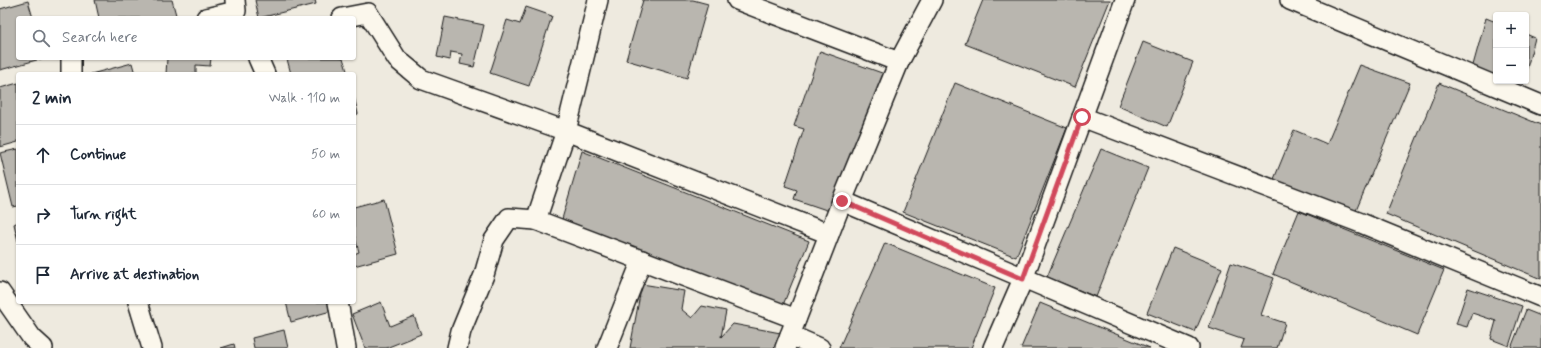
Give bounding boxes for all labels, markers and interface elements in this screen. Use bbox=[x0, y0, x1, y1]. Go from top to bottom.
map controls bbox=[1493, 12, 1529, 84]
button: + bbox=[1493, 12, 1529, 48]
search box bbox=[16, 16, 356, 60]
icon: search bbox=[30, 27, 52, 49]
text: Search here bbox=[62, 28, 138, 48]
button: − bbox=[1493, 48, 1529, 84]
text: 2 min bbox=[32, 87, 72, 109]
text: Walk · 110 m bbox=[269, 90, 340, 107]
route start bbox=[1073, 108, 1091, 126]
icon: ahead bbox=[32, 144, 54, 166]
text: Continue bbox=[70, 145, 126, 165]
text: 50 m bbox=[311, 146, 340, 163]
route end bbox=[833, 192, 851, 210]
icon: right bbox=[32, 204, 54, 226]
text: Turn right bbox=[70, 205, 137, 225]
text: 60 m bbox=[312, 206, 340, 223]
icon: arrive bbox=[32, 264, 54, 286]
text: Arrive at destination bbox=[70, 265, 199, 285]

